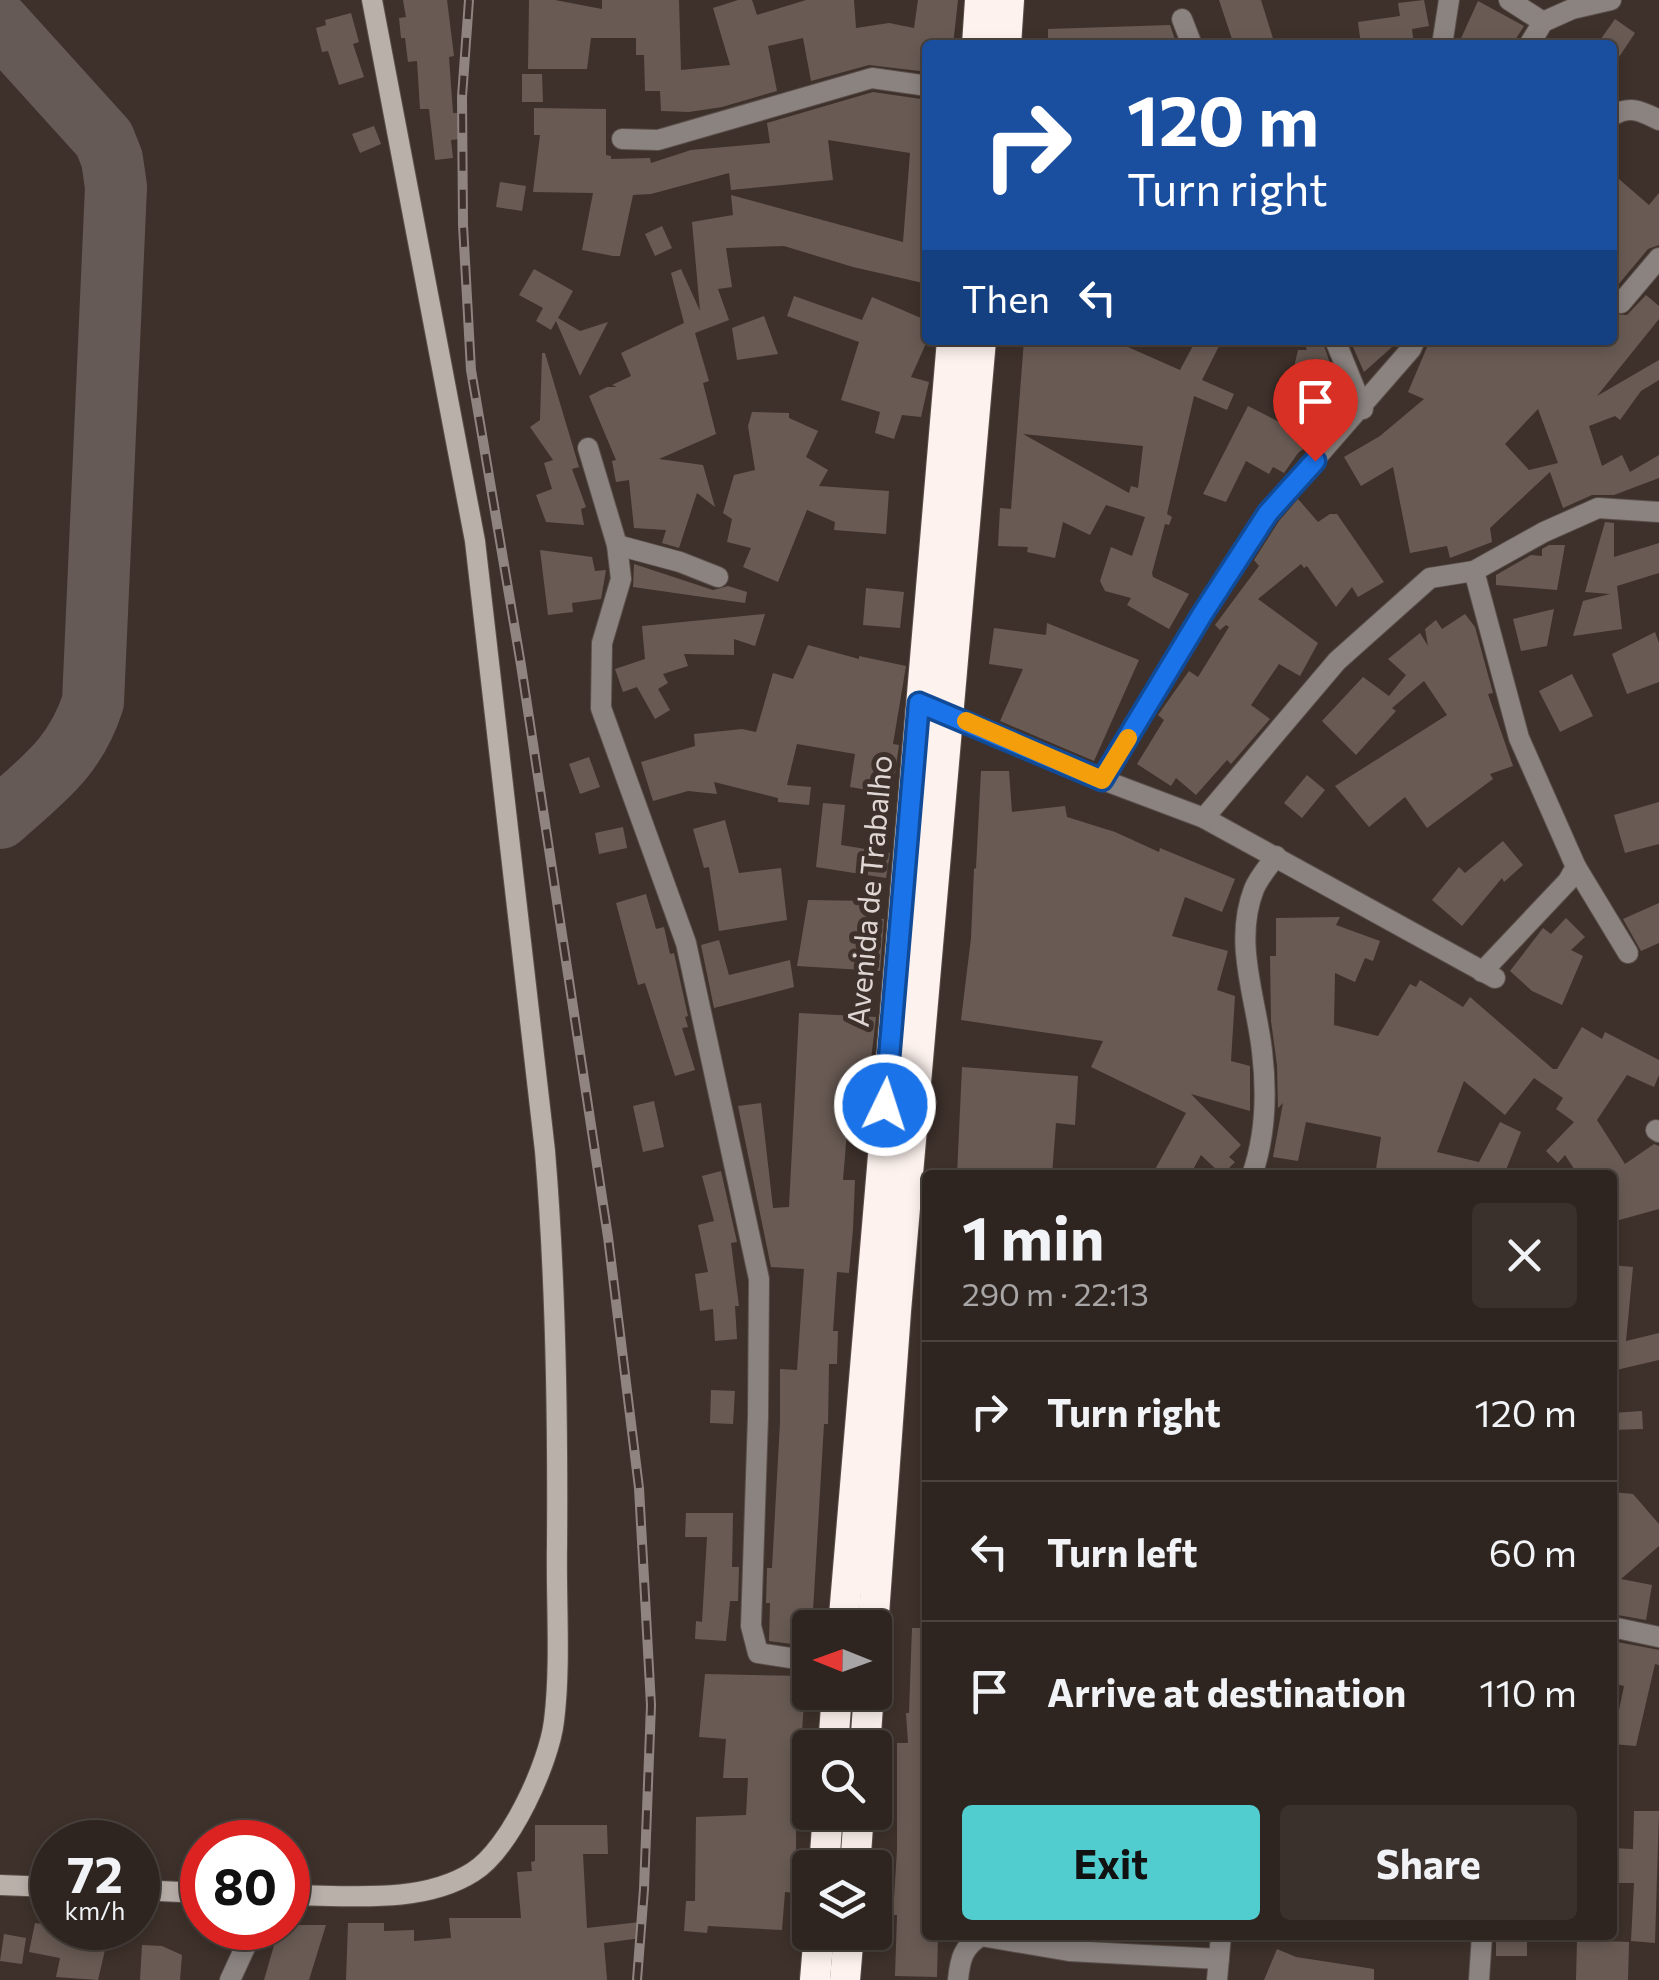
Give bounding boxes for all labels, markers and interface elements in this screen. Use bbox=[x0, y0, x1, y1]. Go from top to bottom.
text: 120 m bbox=[1127, 75, 1319, 160]
icon: right bbox=[962, 80, 1092, 210]
text: Turn right bbox=[1127, 160, 1328, 215]
icon: left bbox=[1070, 270, 1125, 325]
text: Then bbox=[962, 274, 1050, 321]
pin bbox=[1273, 359, 1358, 462]
icon: arrive bbox=[1288, 374, 1343, 429]
street label: Avenida de Trabalho bbox=[838, 753, 898, 1029]
position arrow bbox=[833, 1053, 937, 1157]
text: 1 min bbox=[962, 1199, 1104, 1272]
button: close bbox=[1472, 1203, 1577, 1308]
text: 290 m · 22:13 bbox=[962, 1273, 1149, 1313]
icon: right bbox=[962, 1384, 1017, 1439]
text: Turn right bbox=[1047, 1388, 1221, 1435]
text: 120 m bbox=[1475, 1388, 1577, 1435]
icon: left bbox=[962, 1524, 1017, 1579]
text: Turn left bbox=[1047, 1528, 1198, 1575]
text: 60 m bbox=[1489, 1528, 1577, 1575]
north arrow bbox=[792, 1610, 892, 1710]
map controls bbox=[792, 1610, 892, 1950]
icon: arrive bbox=[962, 1664, 1017, 1719]
text: Arrive at destination bbox=[1047, 1668, 1406, 1715]
text: 110 m bbox=[1479, 1668, 1577, 1715]
button: search bbox=[792, 1730, 892, 1830]
button: Exit bbox=[962, 1805, 1260, 1920]
button: Share bbox=[1280, 1805, 1577, 1920]
speed limit sign: 80 bbox=[180, 1820, 310, 1950]
text: 72 bbox=[67, 1842, 123, 1903]
button: layers bbox=[792, 1850, 892, 1950]
text: km/h bbox=[65, 1895, 125, 1925]

